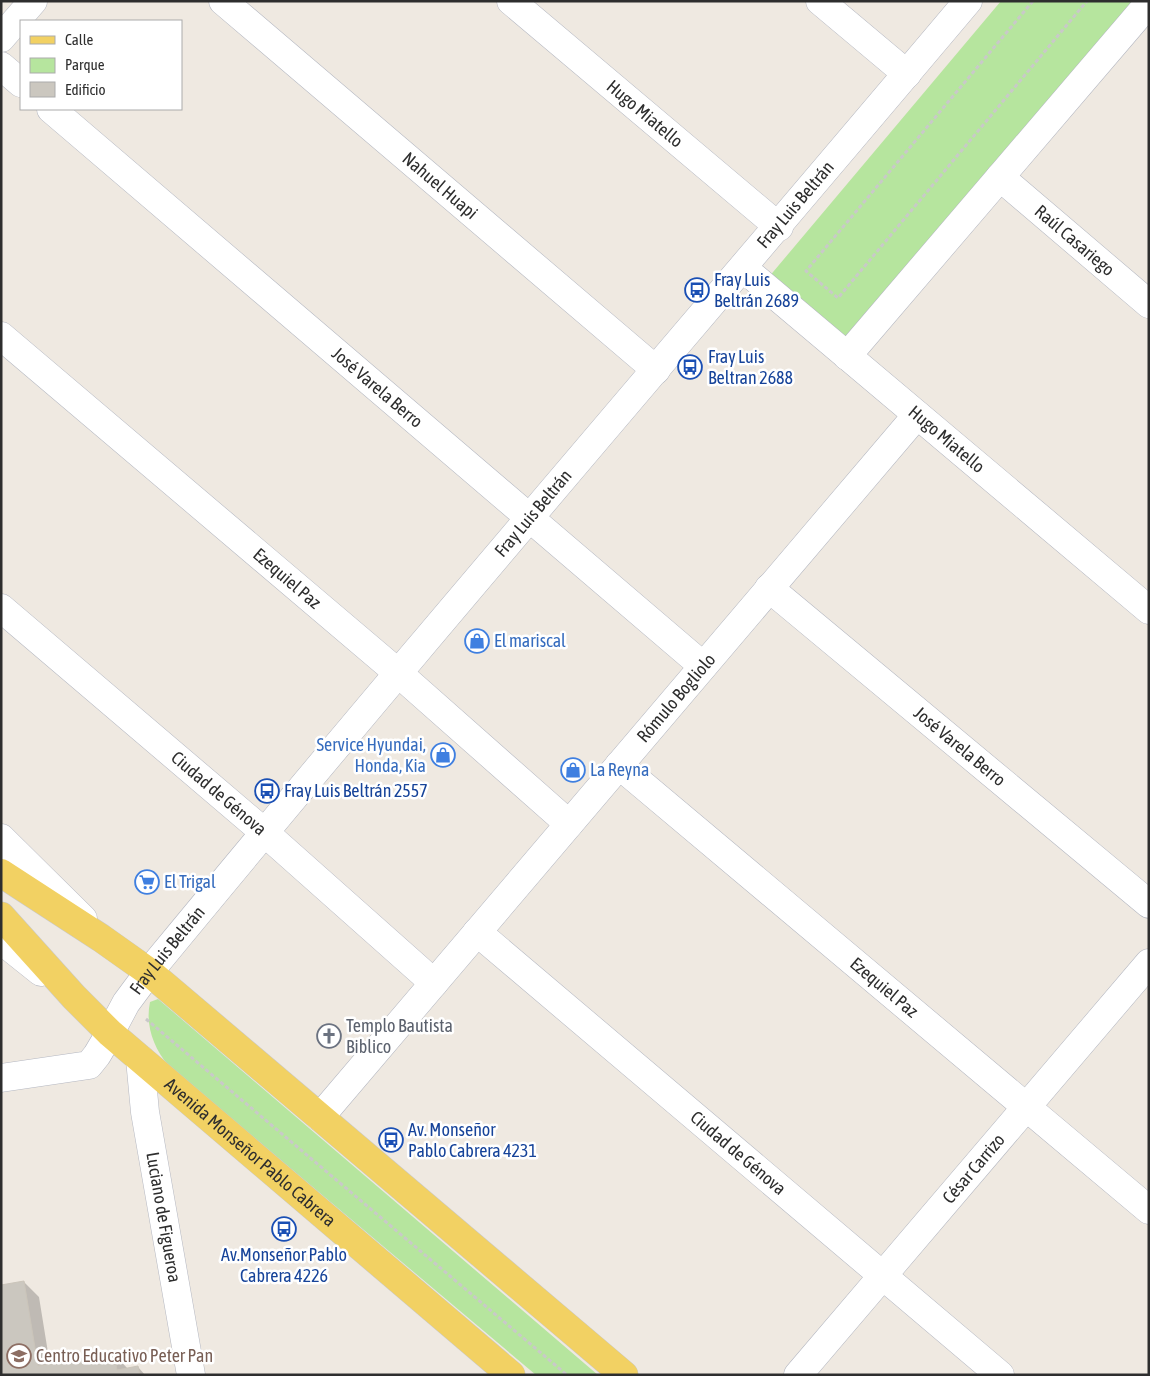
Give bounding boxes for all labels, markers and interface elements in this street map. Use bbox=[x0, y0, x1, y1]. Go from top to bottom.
legend bbox=[20, 20, 182, 110]
text: Calle bbox=[65, 31, 94, 48]
text: Parque bbox=[65, 56, 105, 73]
street label: Hugo Miatello bbox=[603, 75, 687, 151]
text: Edificio bbox=[65, 81, 106, 98]
street label: Nahuel Huapi bbox=[398, 148, 482, 223]
street label: Fray Luis Beltrán bbox=[752, 157, 838, 252]
street label: Raúl Casariego bbox=[1031, 200, 1119, 280]
place label: Fray Luis Beltrán 2689 bbox=[714, 269, 799, 311]
bus stop icon: Fray Luis Beltrán 2689 bbox=[684, 277, 710, 303]
street label: José Varela Berro bbox=[328, 343, 427, 432]
place label: Fray Luis Beltran 2688 bbox=[708, 346, 793, 388]
bus stop icon: Fray Luis Beltran 2688 bbox=[677, 354, 703, 380]
street label: Hugo Miatello bbox=[904, 401, 989, 477]
street label: Fray Luis Beltrán bbox=[490, 465, 576, 561]
street label: Ezequiel Paz bbox=[249, 544, 326, 613]
shop icon: El mariscal bbox=[464, 628, 490, 654]
place label: El mariscal bbox=[494, 630, 566, 651]
street label: Rómulo Bogliolo bbox=[632, 649, 720, 746]
street label: José Varela Berro bbox=[910, 702, 1010, 790]
place label: Service Hyundai, Honda, Kia bbox=[317, 734, 426, 776]
shop icon: Service Hyundai, Honda, Kia bbox=[430, 742, 456, 768]
street label: Ciudad de Génova bbox=[167, 747, 271, 839]
shop icon: La Reyna bbox=[560, 757, 586, 783]
place label: La Reyna bbox=[590, 759, 649, 780]
bus stop icon: Fray Luis Beltrán 2557 bbox=[254, 778, 280, 804]
place label: Fray Luis Beltrán 2557 bbox=[284, 780, 428, 801]
supermarket icon: El Trigal bbox=[134, 869, 160, 895]
place label: El Trigal bbox=[164, 871, 216, 892]
street label: Fray Luis Beltrán bbox=[125, 902, 209, 998]
street label: Ezequiel Paz bbox=[846, 953, 923, 1022]
place label: Templo Bautista Biblico bbox=[346, 1015, 453, 1057]
church icon: Templo Bautista Biblico bbox=[316, 1023, 342, 1049]
street label: Avenida Monseñor Pablo Cabrera bbox=[161, 1073, 340, 1231]
street label: Ciudad de Génova bbox=[686, 1106, 790, 1199]
place label: Av. Monseñor Pablo Cabrera 4231 bbox=[408, 1119, 537, 1161]
bus stop icon: Av. Monseñor Pablo Cabrera 4231 bbox=[378, 1127, 404, 1153]
street label: César Carrizo bbox=[938, 1129, 1009, 1207]
street label: Luciano de Figueroa bbox=[142, 1150, 186, 1284]
bus stop icon: Av.Monseñor Pablo Cabrera 4226 bbox=[271, 1216, 297, 1242]
place label: Av.Monseñor Pablo Cabrera 4226 bbox=[221, 1244, 347, 1286]
school or university icon: Centro Educativo Peter Pan bbox=[6, 1343, 32, 1369]
place label: Centro Educativo Peter Pan bbox=[36, 1345, 213, 1366]

